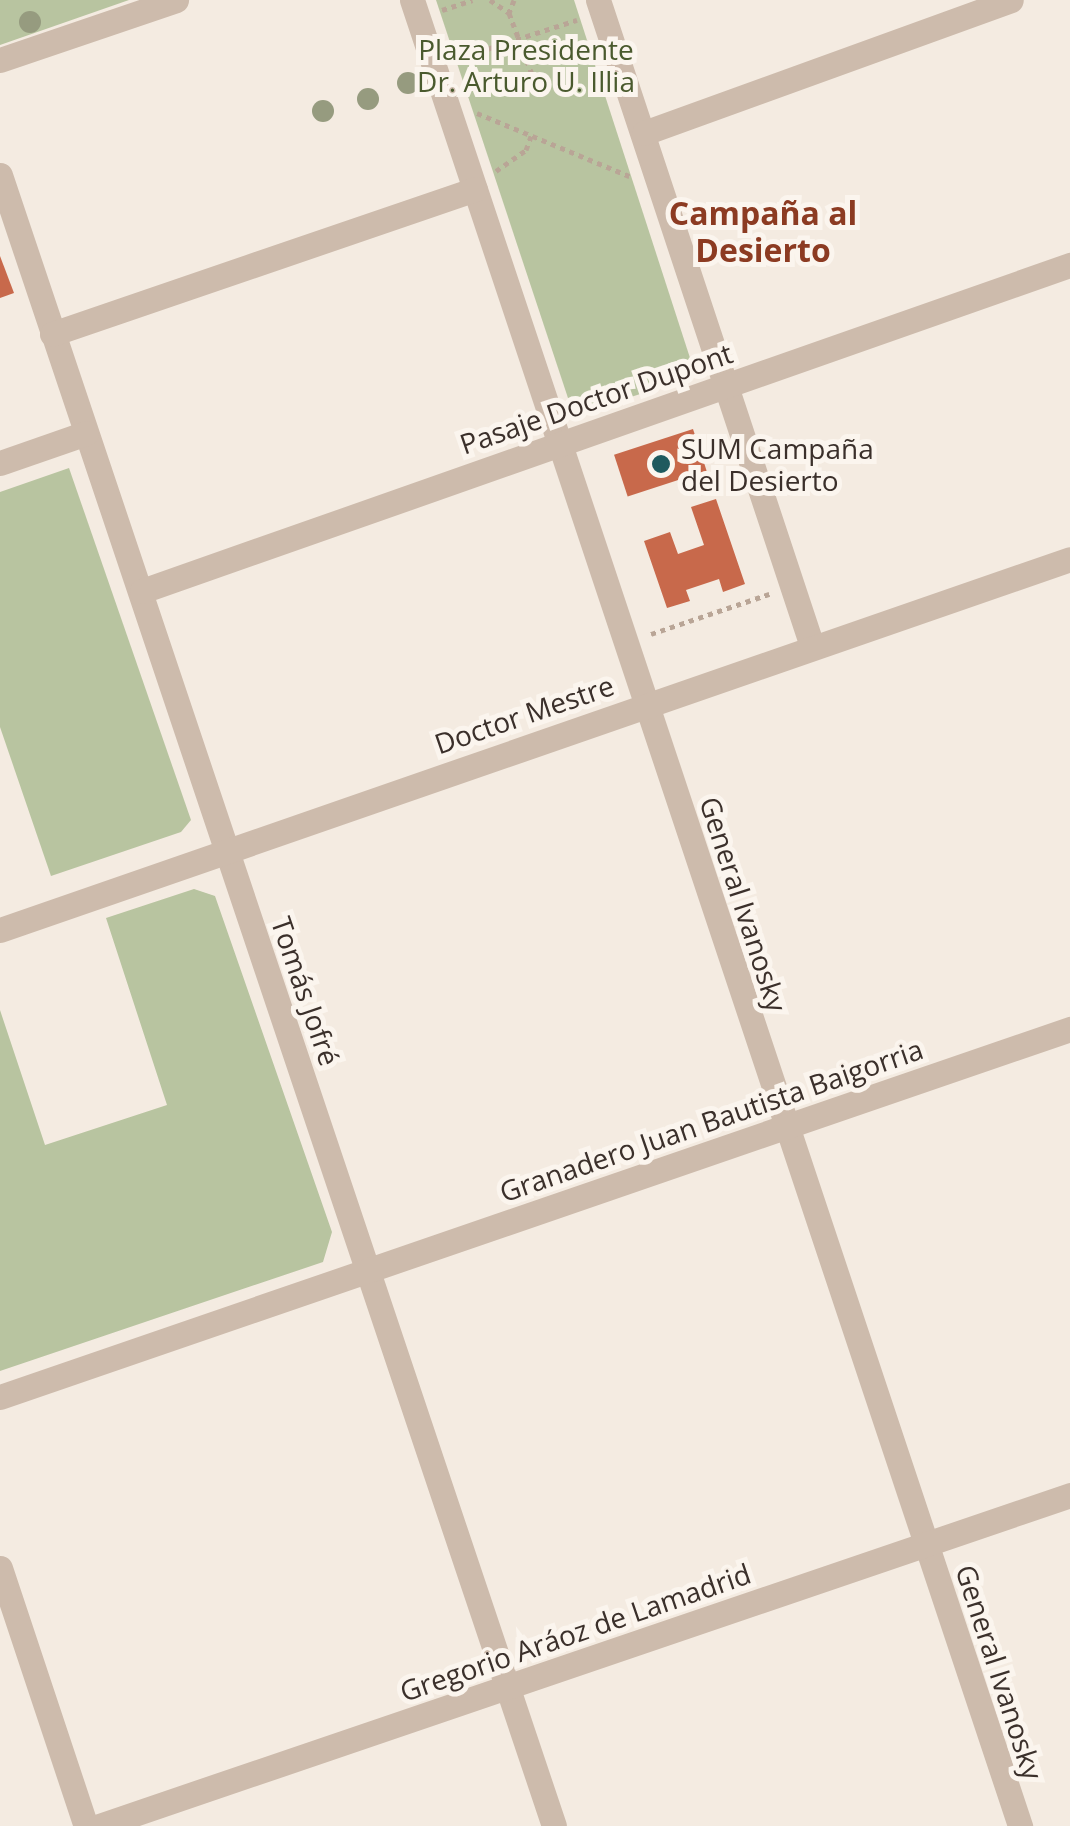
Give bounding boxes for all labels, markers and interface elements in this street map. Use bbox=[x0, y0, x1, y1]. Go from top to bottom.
park label: Plaza Presidente Dr. Arturo U. Illia bbox=[417, 32, 635, 98]
district label: Campaña al Desierto bbox=[669, 195, 857, 270]
street label: Pasaje Doctor Dupont bbox=[455, 336, 737, 460]
place label: SUM Campaña del Desierto bbox=[681, 431, 874, 497]
marker: SUM Campaña del Desierto bbox=[650, 453, 672, 475]
street label: Doctor Mestre bbox=[430, 668, 618, 760]
street label: General Ivanosky bbox=[693, 792, 795, 1016]
street label: Tomás Jofré bbox=[265, 912, 347, 1070]
street label: Granadero Juan Bautista Baigorria bbox=[495, 1032, 927, 1208]
street label: Gregorio Aráoz de Lamadrid bbox=[395, 1556, 755, 1708]
street label: General Ivanosky bbox=[949, 1560, 1051, 1784]

